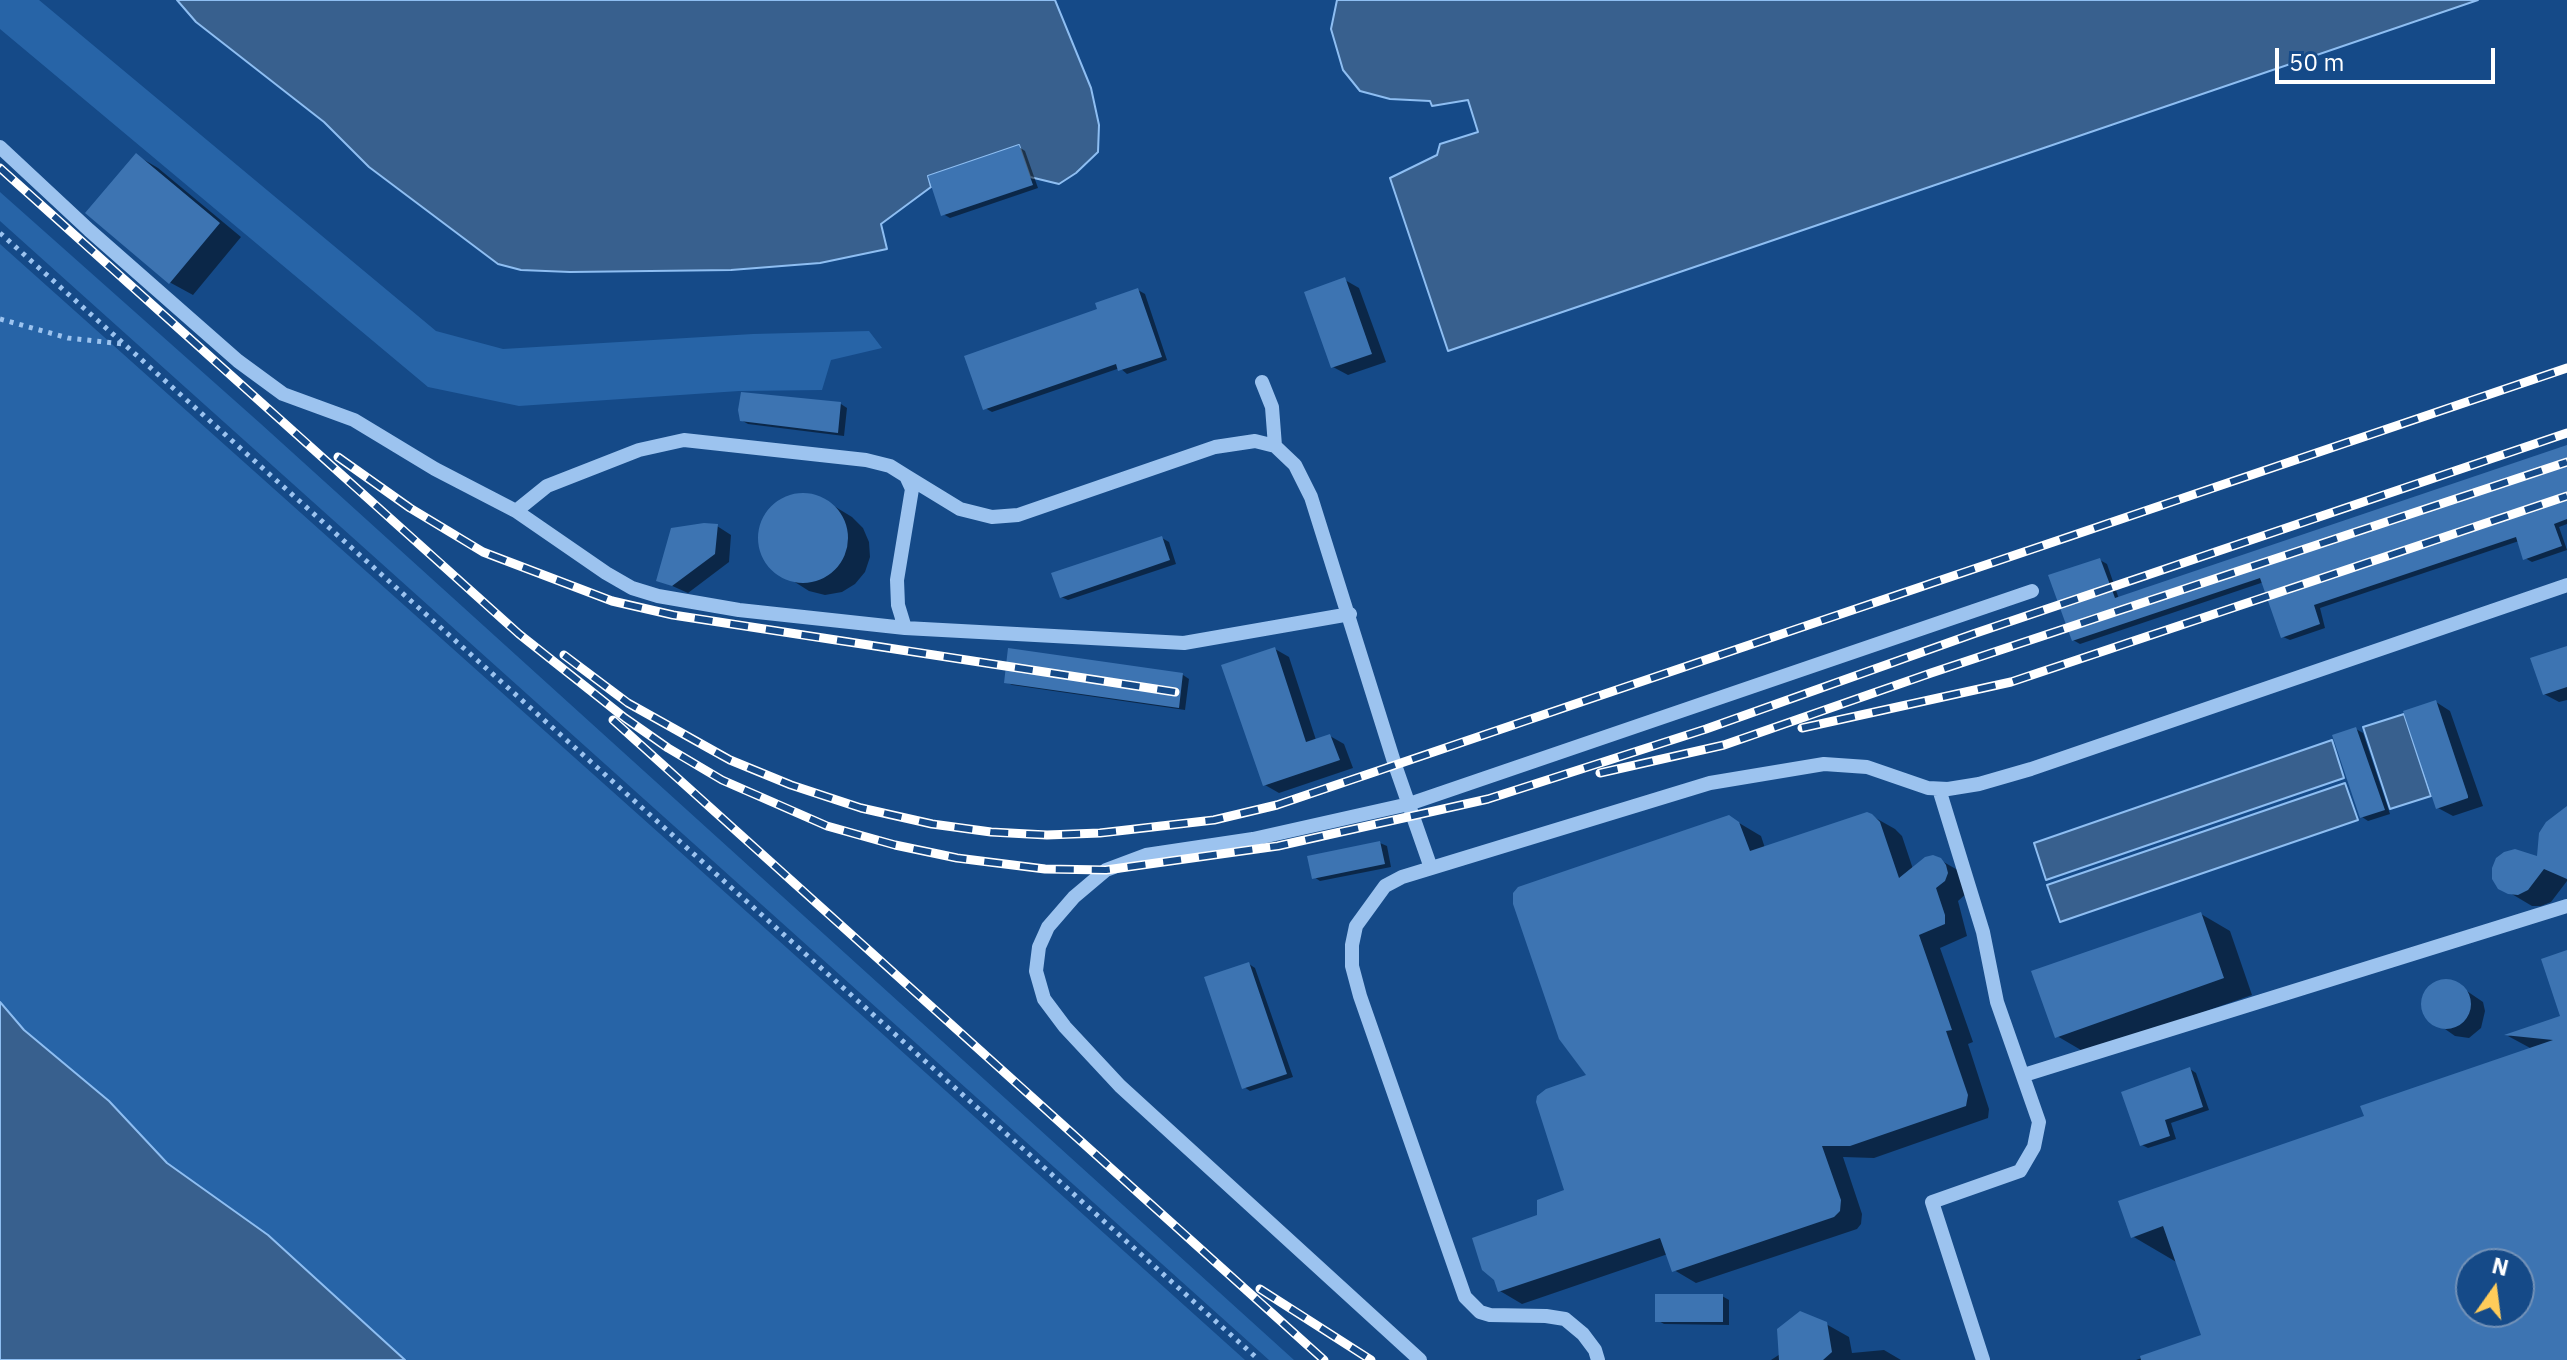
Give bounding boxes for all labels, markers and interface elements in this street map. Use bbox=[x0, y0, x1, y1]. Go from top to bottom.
scale bar bbox=[2279, 32, 2499, 82]
text: 50 m bbox=[2289, 46, 2344, 78]
north arrow bbox=[2455, 1248, 2535, 1328]
text: N bbox=[2489, 1250, 2512, 1282]

